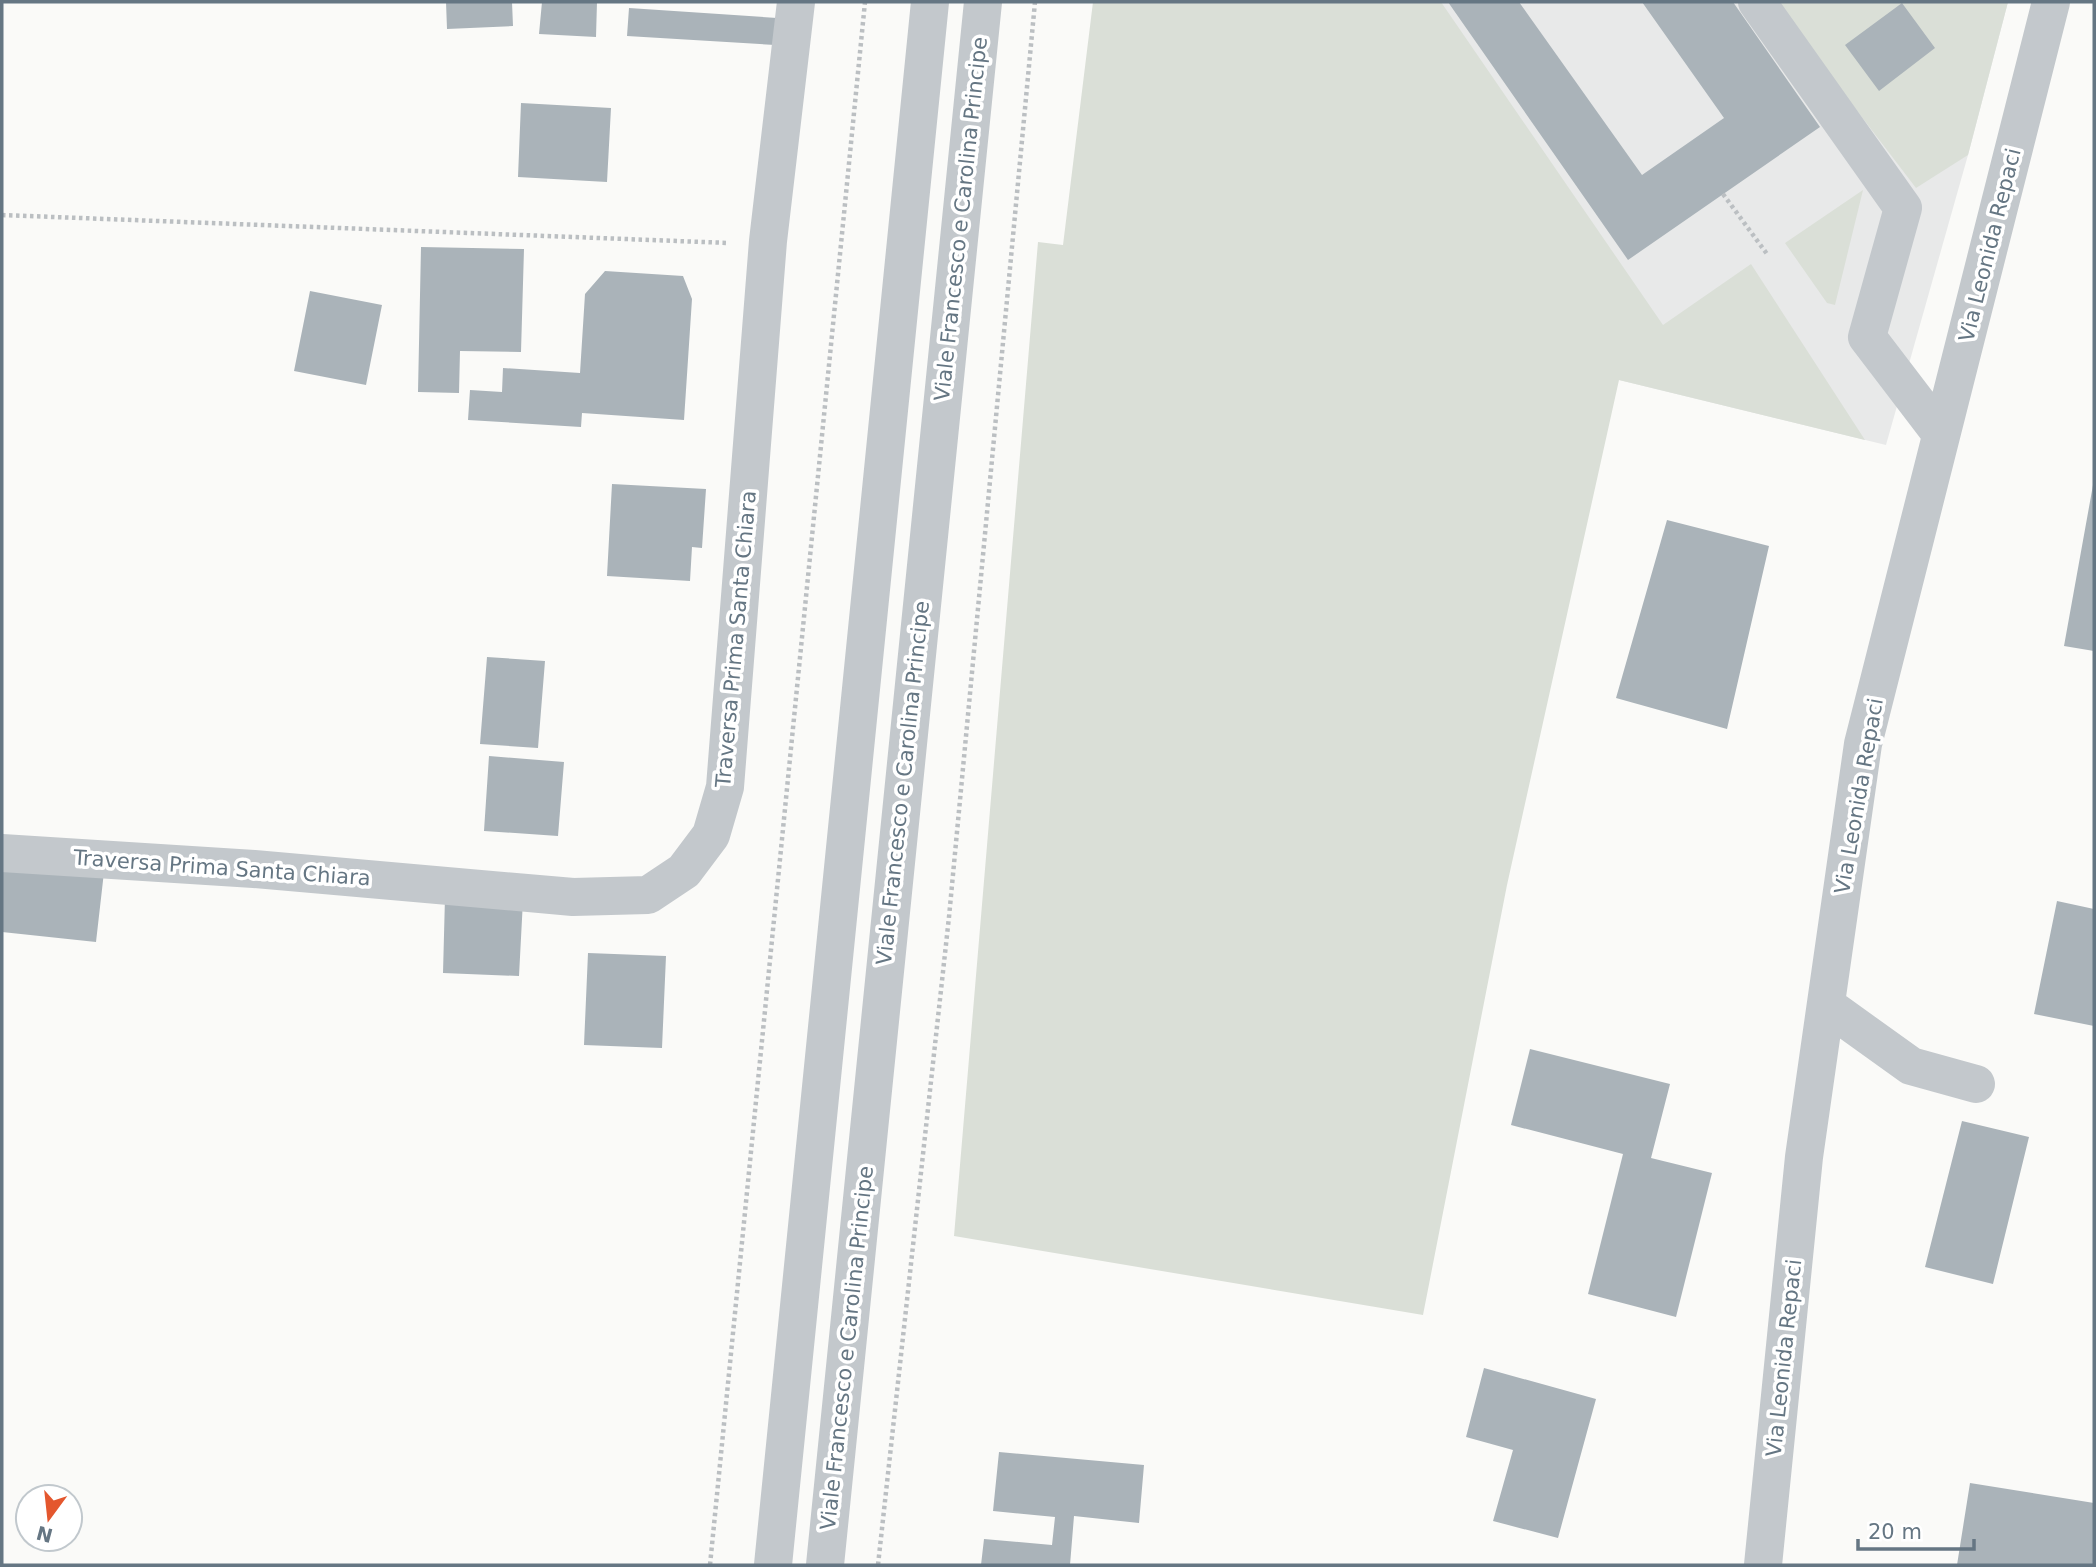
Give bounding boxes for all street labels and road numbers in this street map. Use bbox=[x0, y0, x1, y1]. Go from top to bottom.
street label: Viale Francesco e Carolina Principe bbox=[930, 36, 992, 402]
street label: Via Leonida Repaci bbox=[1954, 146, 2026, 344]
street label: Traversa Prima Santa Chiara bbox=[711, 490, 761, 789]
street label: Viale Francesco e Carolina Principe bbox=[872, 600, 934, 966]
street label: Via Leonida Repaci bbox=[1830, 696, 1888, 896]
street label: Traversa Prima Santa Chiara bbox=[72, 846, 371, 890]
street label: Viale Francesco e Carolina Principe bbox=[816, 1165, 878, 1531]
street label: Via Leonida Repaci bbox=[1762, 1258, 1806, 1458]

